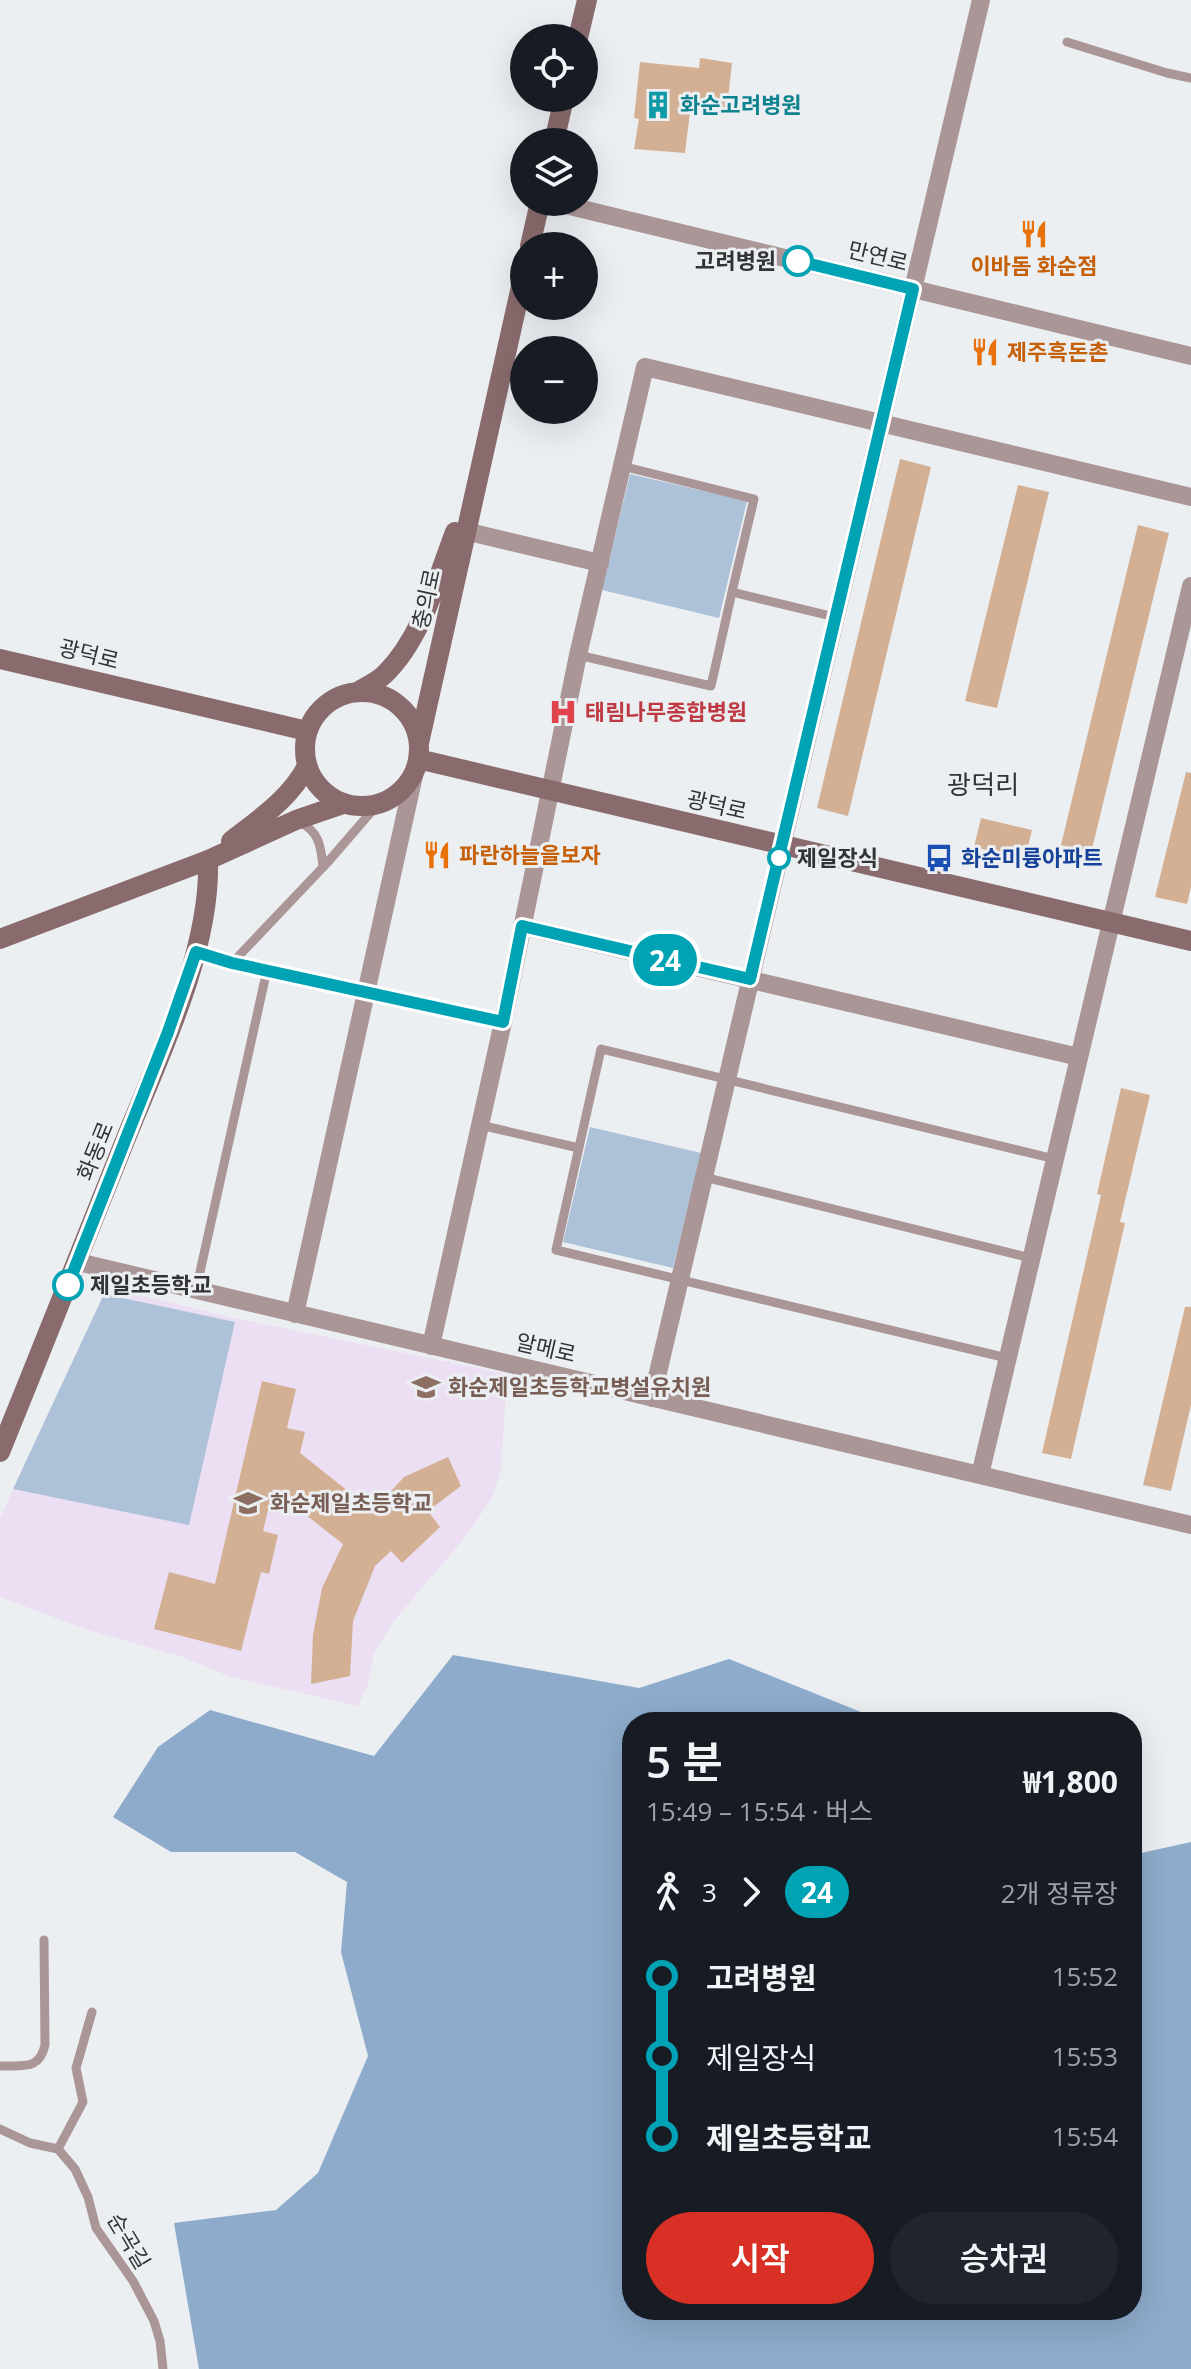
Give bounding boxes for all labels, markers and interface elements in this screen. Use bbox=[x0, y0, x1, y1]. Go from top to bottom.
map controls bbox=[510, 24, 598, 424]
button: locate bbox=[510, 24, 598, 112]
place label: 화순고려병원 bbox=[680, 89, 801, 119]
building icon: 화순고려병원 bbox=[643, 90, 673, 120]
button: layers bbox=[510, 128, 598, 216]
restaurant icon: 이바돔 화순점 bbox=[1019, 219, 1049, 249]
button: + bbox=[510, 232, 598, 320]
street label: 만연로 bbox=[845, 233, 911, 277]
place label: 고려병원 bbox=[695, 245, 776, 275]
marker: 고려병원 bbox=[783, 246, 813, 276]
place label: 이바돔 화순점 bbox=[970, 250, 1098, 280]
button: − bbox=[510, 336, 598, 424]
place label: 제주흑돈촌 bbox=[1007, 336, 1108, 366]
restaurant icon: 제주흑돈촌 bbox=[970, 337, 1000, 367]
street label: 충의로 bbox=[404, 566, 446, 632]
street label: 광덕로 bbox=[56, 631, 122, 675]
place label: 태림나무종합병원 bbox=[585, 696, 747, 726]
hospital icon: 태림나무종합병원 bbox=[548, 697, 578, 727]
district label: 광덕리 bbox=[947, 766, 1019, 802]
street label: 광덕로 bbox=[684, 783, 750, 825]
place label: 파란하늘을보자 bbox=[459, 839, 601, 869]
restaurant icon: 파란하늘을보자 bbox=[422, 840, 452, 870]
place label: 제일장식 bbox=[797, 842, 878, 872]
place label: 화순미륭아파트 bbox=[961, 842, 1103, 872]
bus stop icon: 화순미륭아파트 bbox=[924, 843, 954, 873]
marker: 제일장식 bbox=[768, 847, 790, 869]
line badge: 24 bbox=[629, 934, 701, 986]
text: 24 bbox=[649, 941, 681, 979]
street label: 화동로 bbox=[69, 1117, 119, 1184]
place label: 제일초등학교 bbox=[90, 1269, 211, 1299]
marker: 제일초등학교 bbox=[53, 1270, 83, 1300]
street label: 알메로 bbox=[513, 1326, 579, 1368]
place label: 화순제일초등학교병설유치원 bbox=[448, 1371, 711, 1401]
school or university icon: 화순제일초등학교병설유치원 bbox=[411, 1372, 441, 1402]
place label: 화순제일초등학교 bbox=[270, 1487, 432, 1517]
school or university icon: 화순제일초등학교 bbox=[233, 1488, 263, 1518]
text: 5 분 bbox=[646, 1731, 723, 1791]
text: ₩1,800 bbox=[1023, 1761, 1118, 1802]
text: 15:49 – 15:54 · 버스 bbox=[646, 1793, 873, 1829]
icon: walk bbox=[646, 1870, 690, 1914]
icon: forward bbox=[729, 1870, 773, 1914]
text: 24 bbox=[801, 1873, 833, 1911]
text: 3 bbox=[702, 1874, 717, 1910]
text: 2개 정류장 bbox=[1001, 1875, 1118, 1911]
text: 고려병원 bbox=[706, 1957, 816, 1998]
text: 15:52 bbox=[1052, 1958, 1118, 1994]
text: 제일장식 bbox=[706, 2037, 816, 2078]
text: 15:53 bbox=[1052, 2038, 1118, 2074]
text: 제일초등학교 bbox=[706, 2117, 872, 2158]
text: 15:54 bbox=[1052, 2118, 1118, 2154]
street label: 순곡길 bbox=[101, 2207, 158, 2274]
button: 시작 bbox=[646, 2212, 874, 2304]
button: 승차권 bbox=[890, 2212, 1118, 2304]

